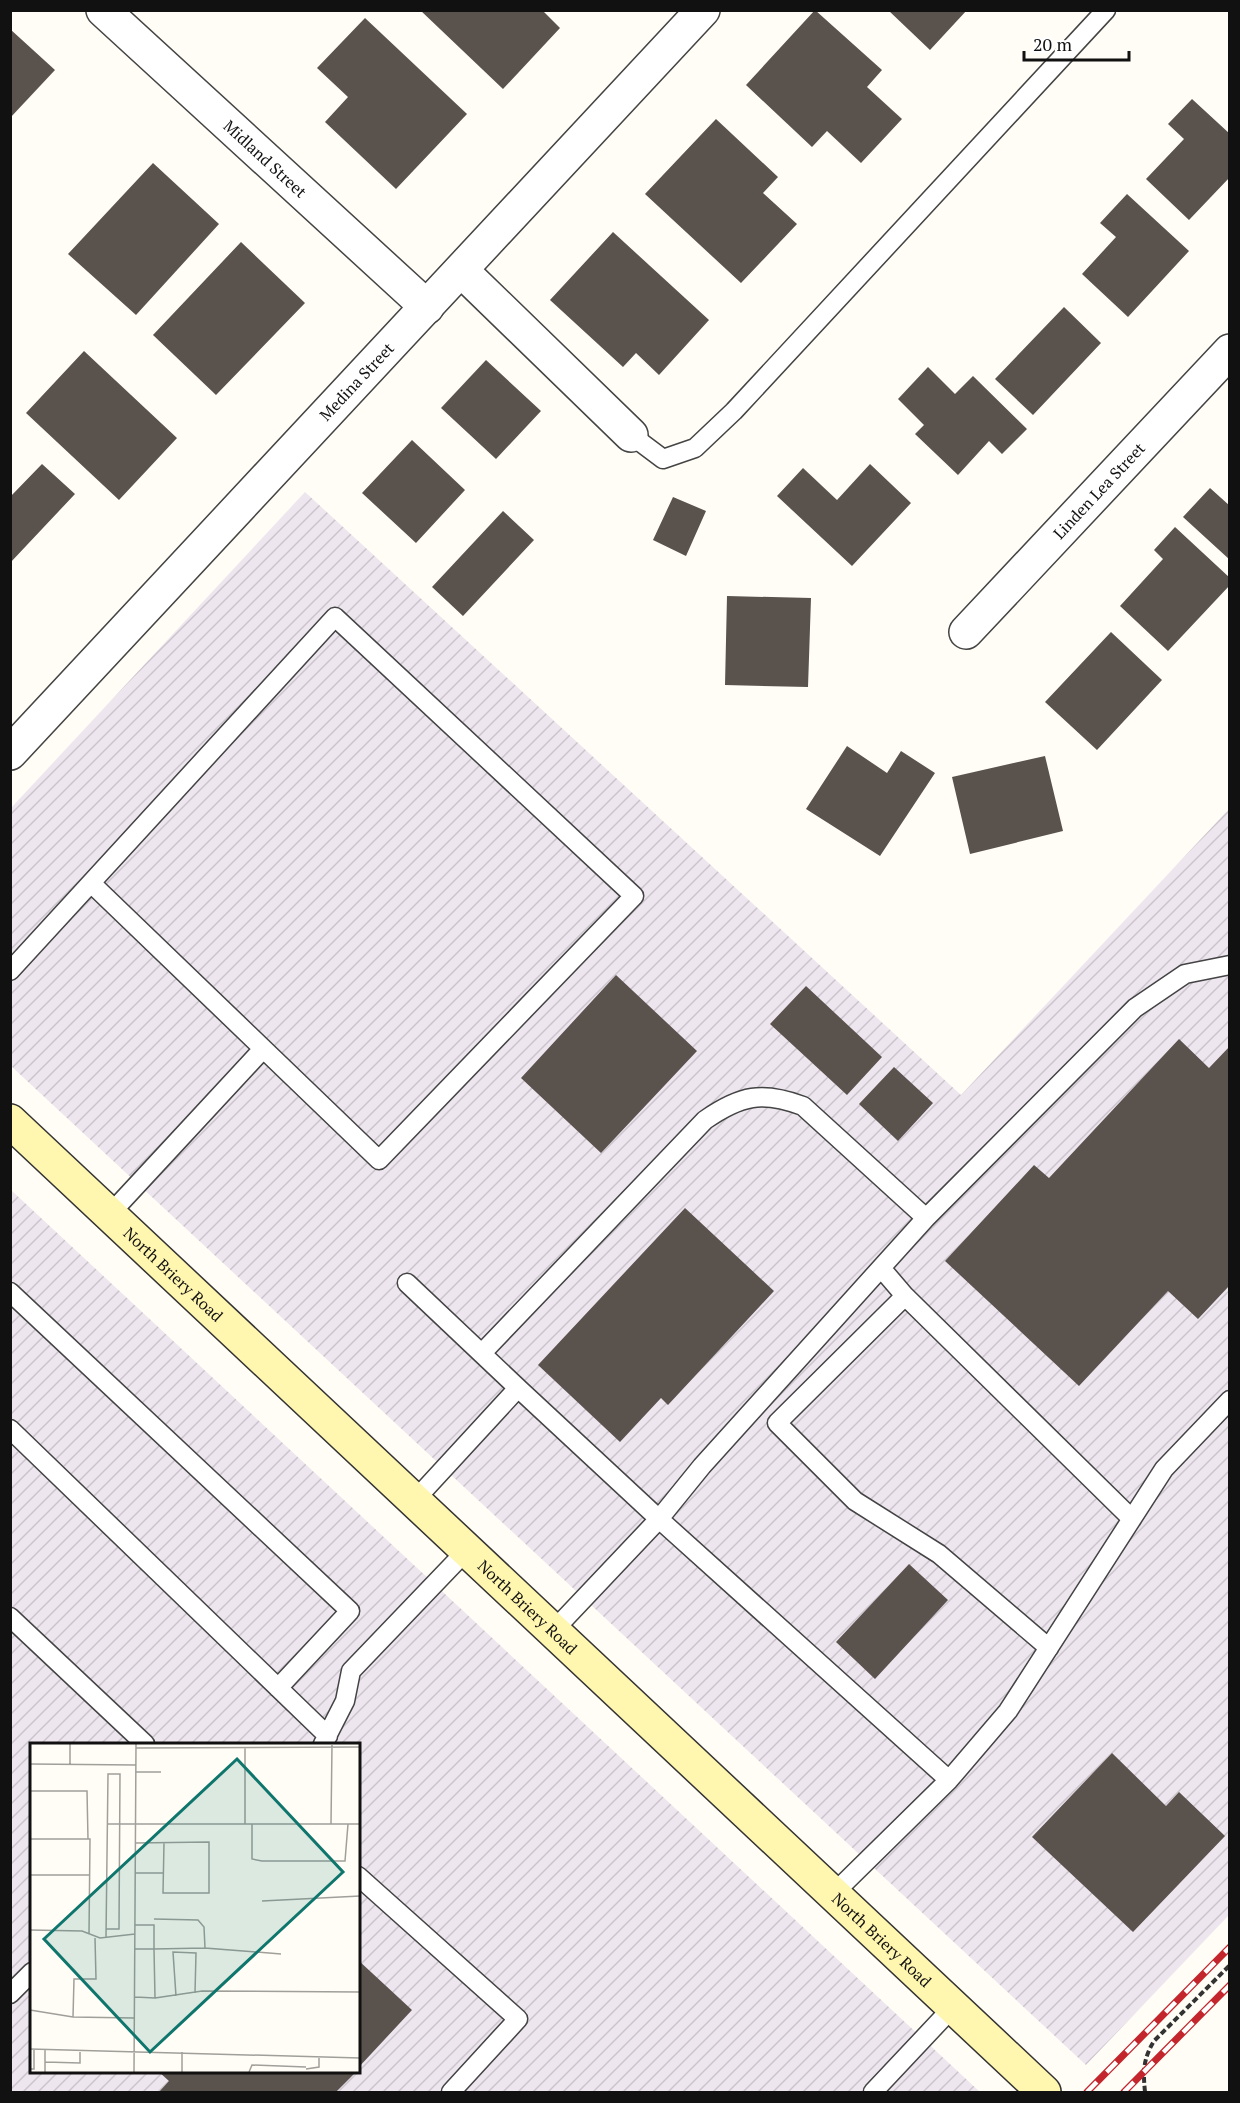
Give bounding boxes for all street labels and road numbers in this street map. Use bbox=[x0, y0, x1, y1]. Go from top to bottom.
street label: Midland Street bbox=[219, 115, 312, 202]
street label: Medina Street bbox=[314, 337, 399, 426]
street label: Linden Lea Street bbox=[1048, 437, 1150, 544]
street label: North Briery Road bbox=[119, 1222, 228, 1327]
street label: North Briery Road bbox=[473, 1555, 582, 1659]
street label: North Briery Road bbox=[827, 1888, 936, 1992]

